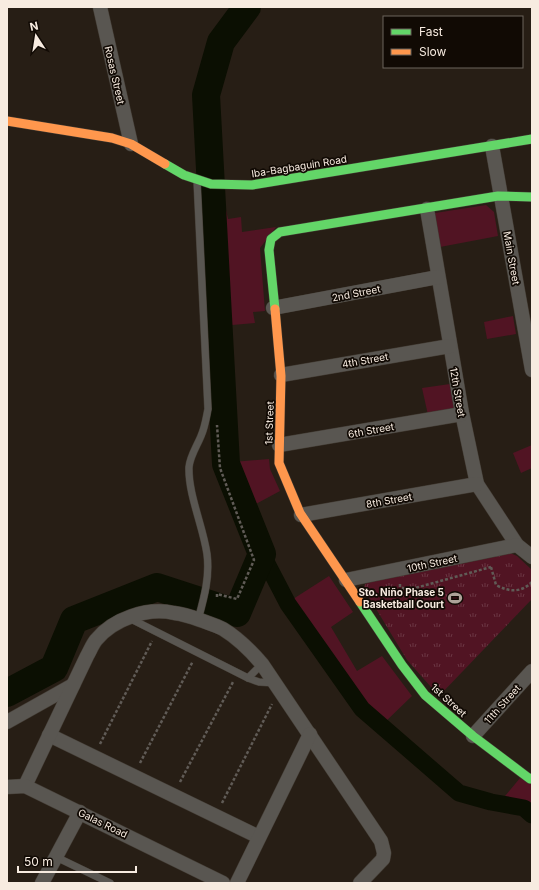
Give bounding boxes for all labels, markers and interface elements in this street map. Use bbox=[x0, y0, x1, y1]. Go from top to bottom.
north arrow bbox=[16, 16, 56, 56]
legend bbox=[383, 16, 523, 68]
text: N bbox=[28, 18, 39, 34]
text: Fast bbox=[419, 24, 443, 39]
text: Slow bbox=[419, 44, 447, 59]
street label: Rosas Street bbox=[102, 45, 128, 106]
street label: Iba-Bagbaguin Road bbox=[250, 153, 348, 179]
street label: Main Street bbox=[501, 230, 523, 286]
street label: 2nd Street bbox=[331, 282, 382, 304]
street label: 4th Street bbox=[341, 350, 390, 370]
street label: 12th Street bbox=[448, 366, 468, 419]
street label: 1st Street bbox=[262, 400, 276, 445]
street label: 6th Street bbox=[347, 420, 396, 440]
street label: 8th Street bbox=[365, 490, 414, 510]
street label: 10th Street bbox=[406, 552, 459, 574]
place label: Sto. Niño Phase 5 Basketball Court bbox=[358, 586, 444, 610]
sports icon: Sto. Niño Phase 5 Basketball Court bbox=[447, 590, 463, 606]
street label: 1st Street bbox=[429, 681, 470, 720]
street label: 11th Street bbox=[481, 681, 523, 726]
street label: Galas Road bbox=[76, 806, 130, 840]
scale bar bbox=[18, 848, 136, 874]
text: 50 m bbox=[24, 854, 53, 869]

